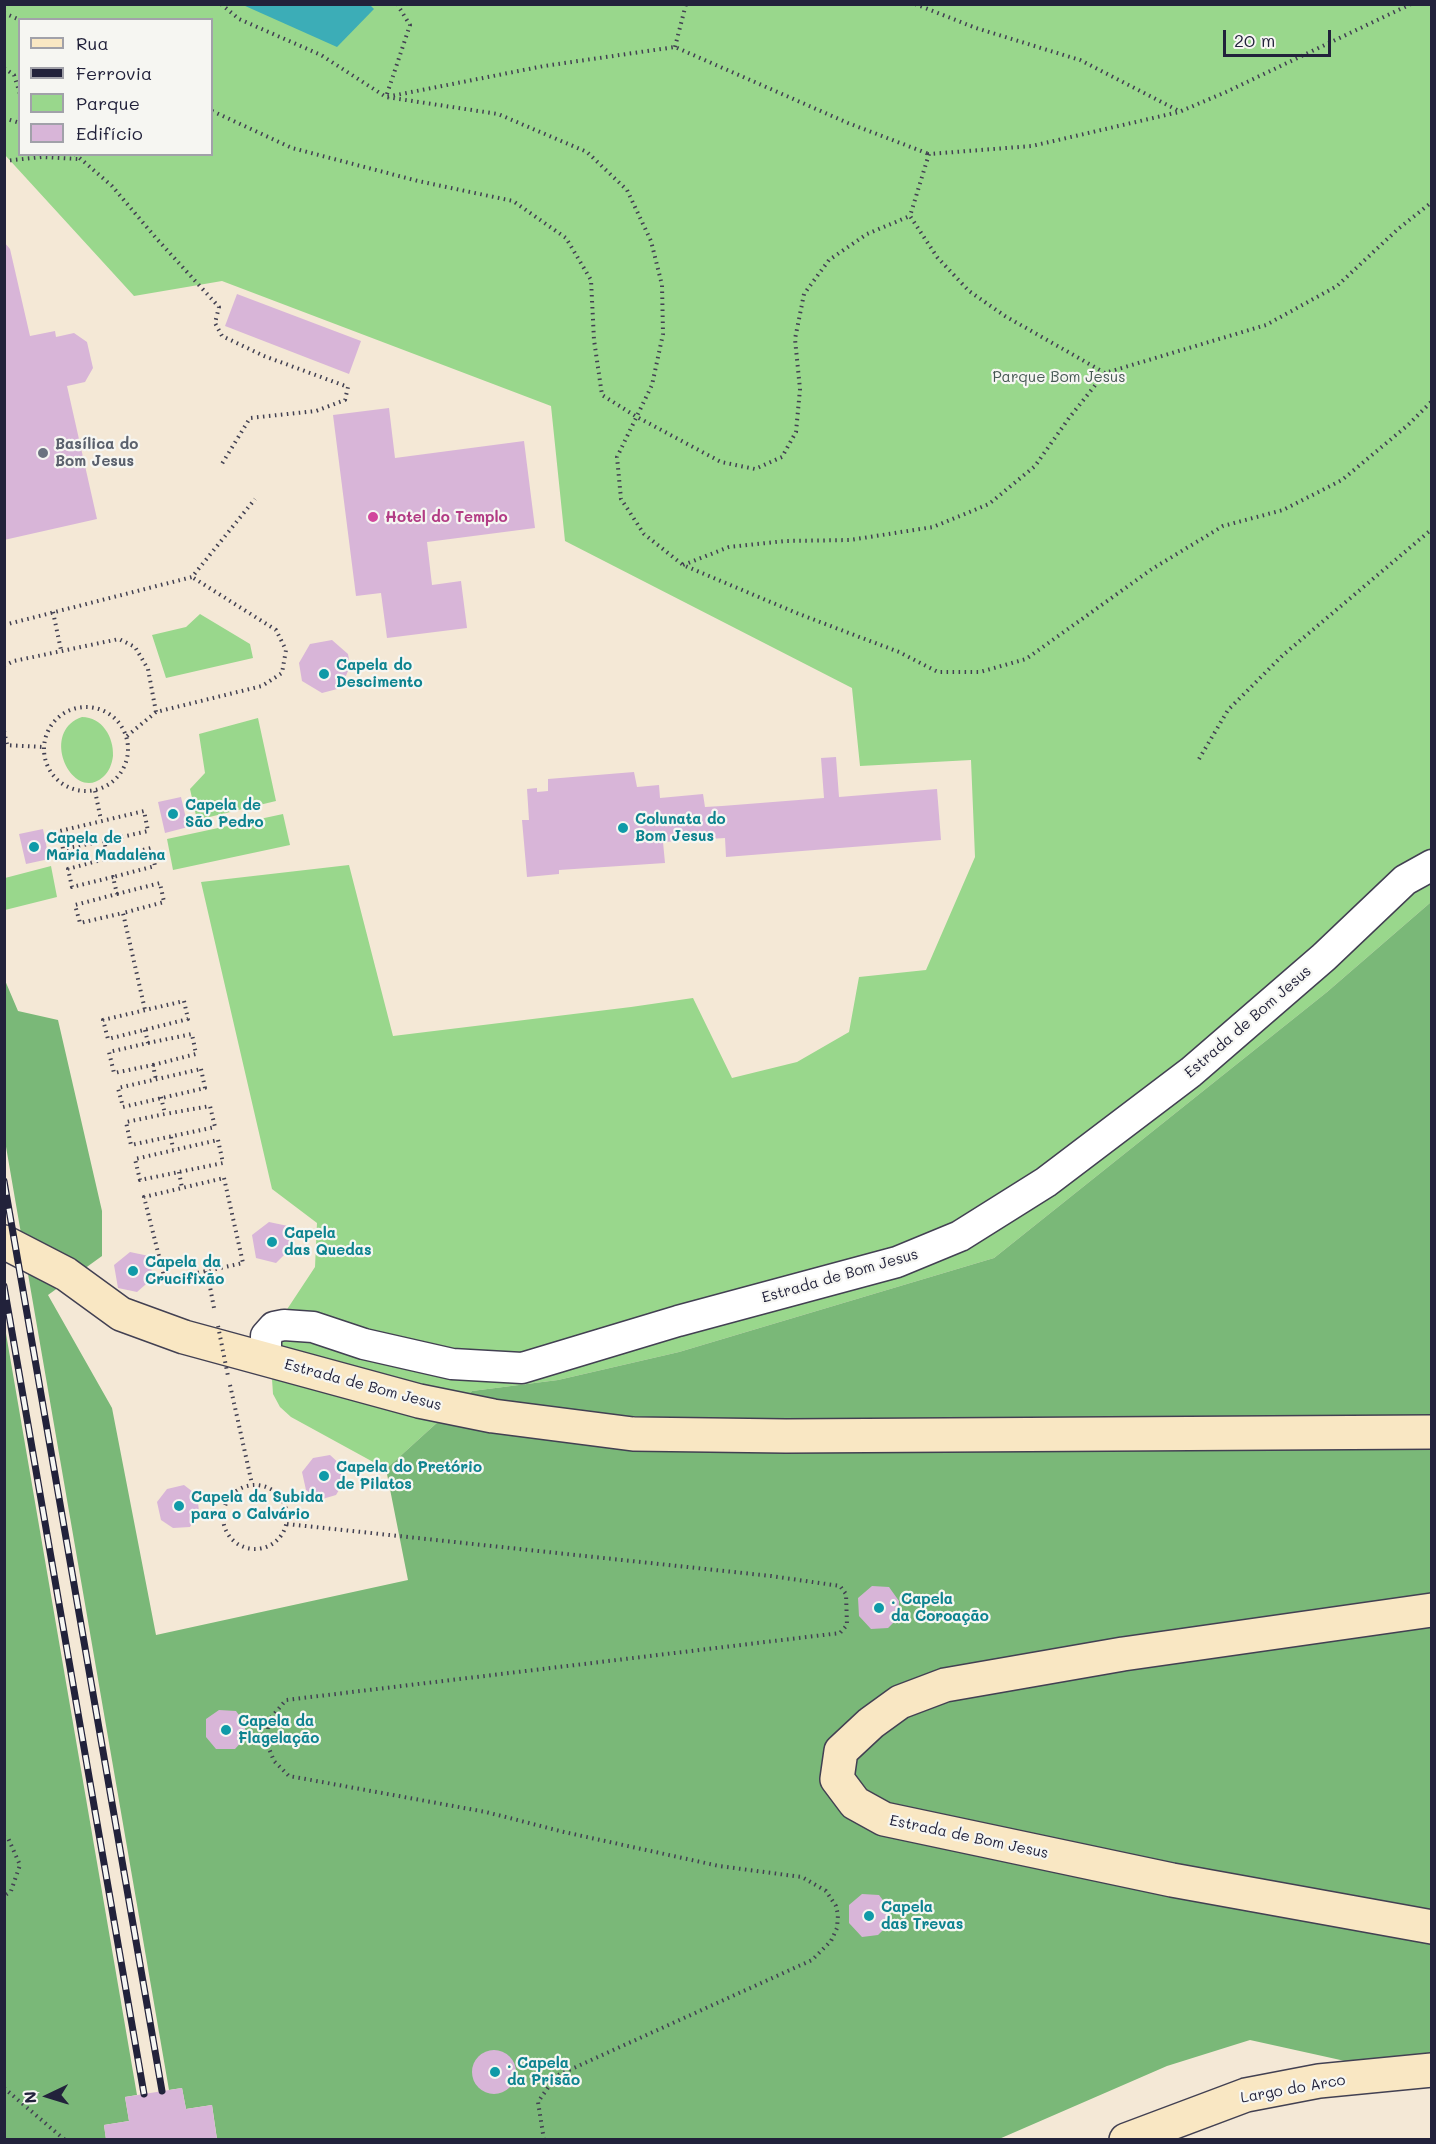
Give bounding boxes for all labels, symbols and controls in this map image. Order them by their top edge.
legend [18,18,213,156]
scale bar [1226,18,1334,56]
text: 20 m [1234,28,1275,52]
text: Rua [76,31,109,55]
text: Ferrovia [76,61,152,85]
text: Parque [76,91,140,115]
text: Edifício [76,121,143,145]
park label: Parque Bom Jesus [992,368,1126,386]
place label: Basílica do Bom Jesus [55,435,138,470]
marker: Basílica do Bom Jesus [36,446,50,460]
place label: Hotel do Templo [385,508,508,526]
marker: Hotel do Templo [366,510,380,524]
place label: Capela do Descimento [336,656,423,691]
marker: Capela do Descimento [317,667,331,681]
place label: Capela de São Pedro [185,796,264,831]
marker: Capela de São Pedro [166,807,180,821]
place label: Colunata do Bom Jesus [635,810,726,845]
marker: Colunata do Bom Jesus [616,821,630,835]
place label: Capela de Maria Madalena [46,829,166,864]
marker: Capela de Maria Madalena [27,840,41,854]
street label: Estrada de Bom Jesus [1181,962,1315,1082]
place label: Capela das Quedas [284,1224,372,1259]
marker: Capela das Quedas [265,1235,279,1249]
street label: Estrada de Bom Jesus [760,1245,920,1307]
place label: Capela da Crucifixão [145,1253,224,1288]
marker: Capela da Crucifixão [126,1264,140,1278]
street label: Estrada de Bom Jesus [282,1355,444,1415]
place label: Capela do Pretório de Pilatos [336,1458,482,1493]
marker: Capela do Pretório de Pilatos [317,1469,331,1483]
place label: Capela da Subida para o Calvário [191,1488,324,1523]
marker: Capela da Subida para o Calvário [172,1499,186,1513]
place label: . Capela da Coroação [891,1590,989,1625]
marker: . Capela da Coroação [872,1601,886,1615]
place label: Capela da Flagelação [238,1712,319,1747]
marker: Capela da Flagelação [219,1723,233,1737]
street label: Estrada de Bom Jesus [888,1811,1050,1863]
place label: Capela das Trevas [881,1898,963,1933]
marker: Capela das Trevas [862,1909,876,1923]
place label: . Capela da Prisão [507,2054,580,2089]
marker: . Capela da Prisão [488,2065,502,2079]
north arrow [18,2066,78,2126]
street label: Largo do Arco [1239,2071,1347,2107]
text: N [19,2090,40,2104]

